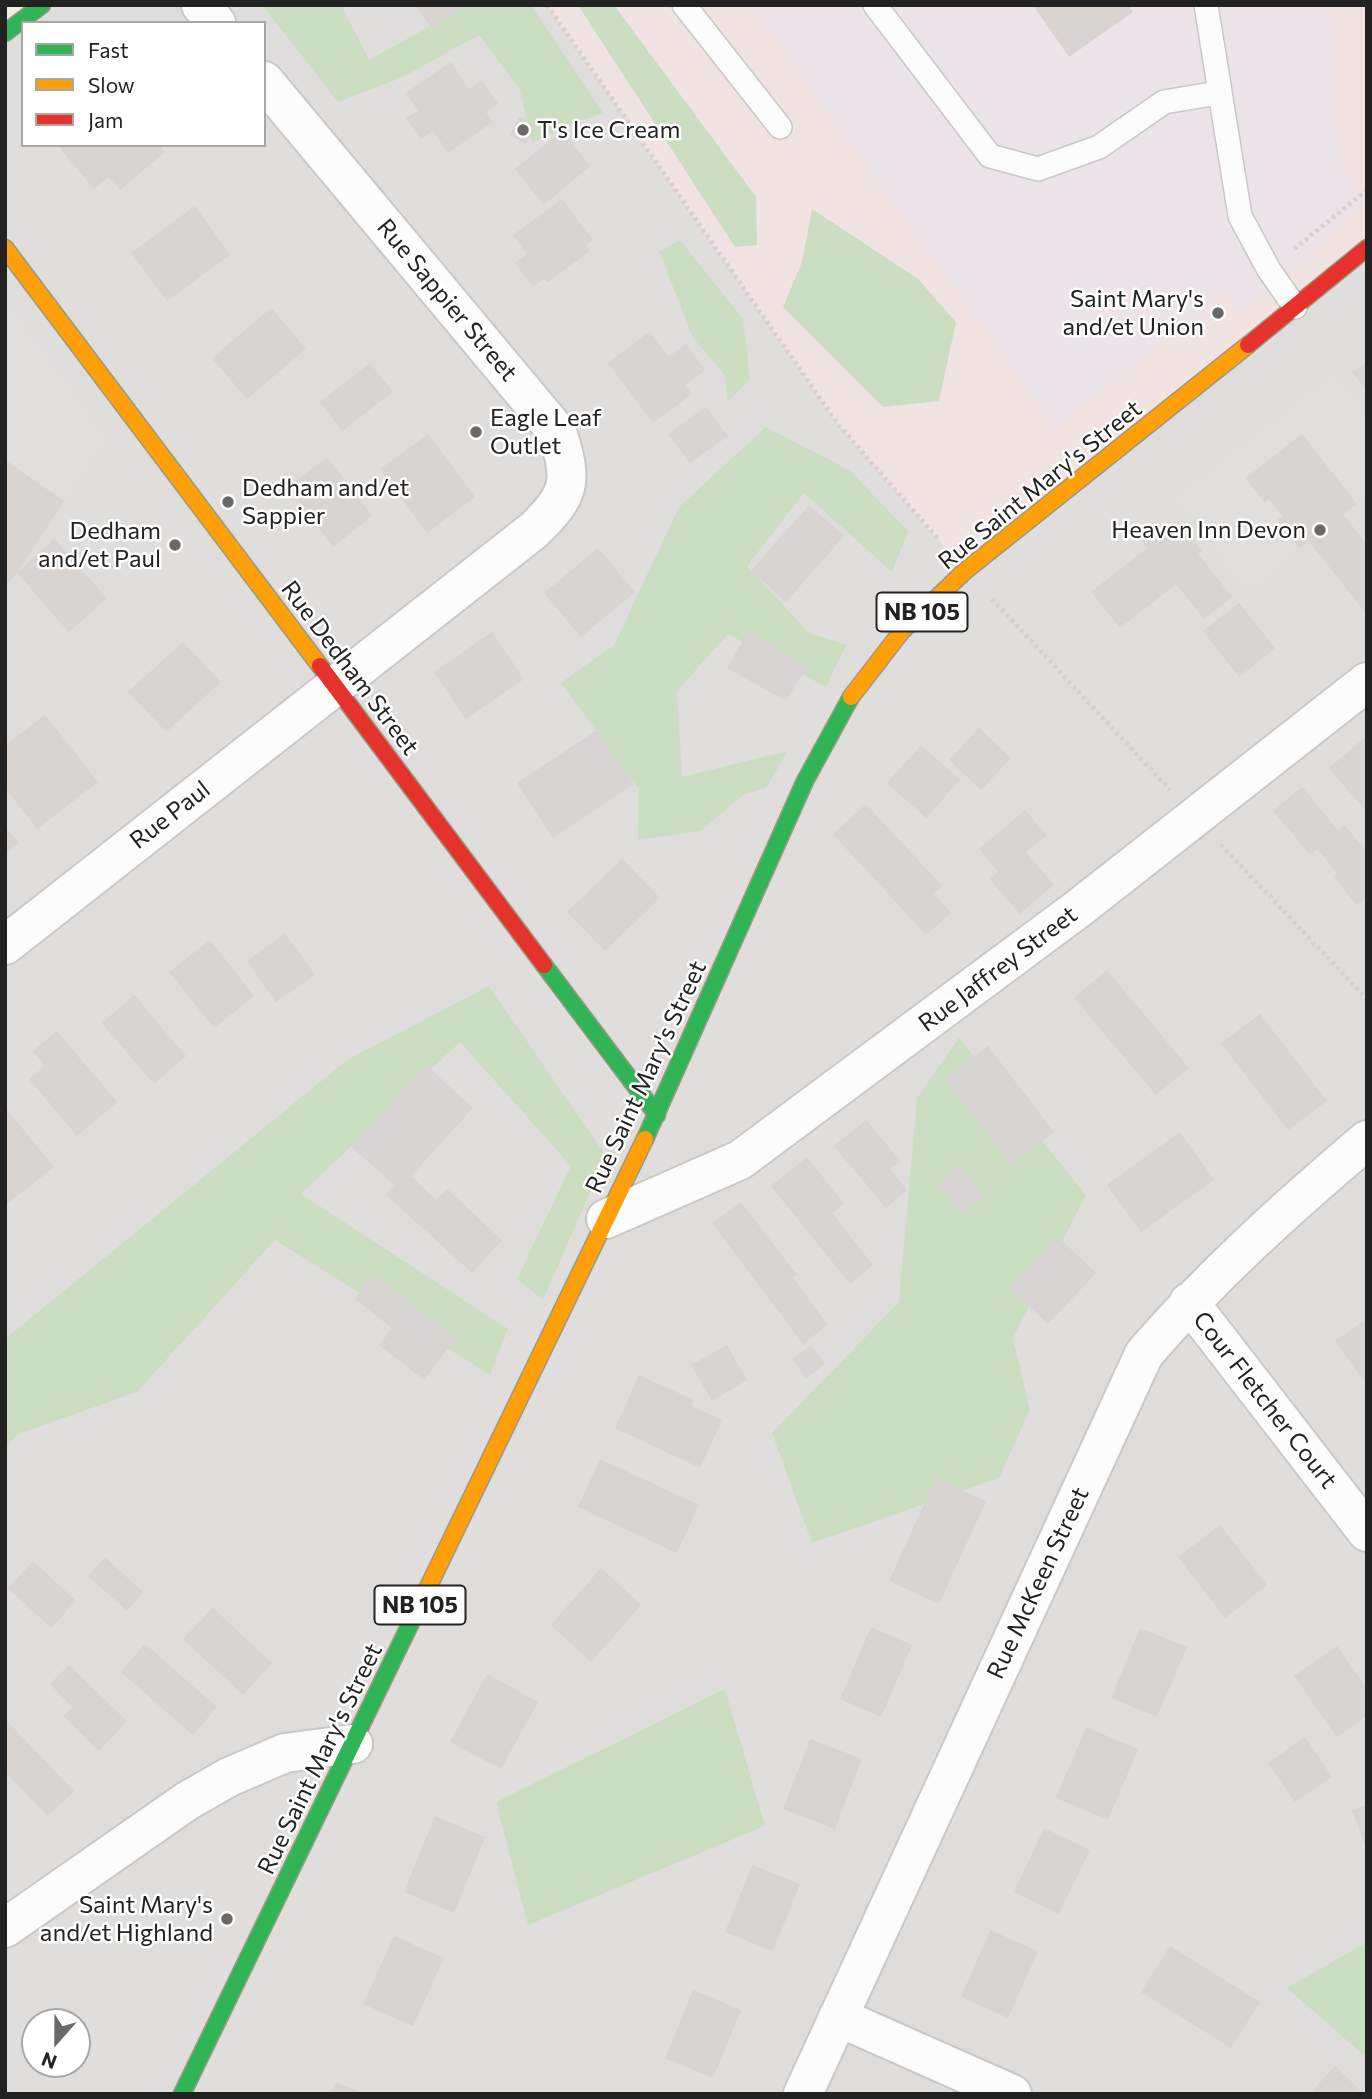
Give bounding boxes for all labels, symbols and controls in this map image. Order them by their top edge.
legend [21,21,266,147]
text: Fast [88,37,129,62]
text: Slow [88,72,135,97]
text: Jam [88,107,123,132]
place label: T's Ice Cream [537,116,680,144]
marker: T's Ice Cream [515,122,531,138]
street label: Rue Sappier Street [371,213,523,387]
place label: Saint Mary's and/et Union [1062,285,1204,341]
marker: Saint Mary's and/et Union [1210,305,1226,321]
street label: Rue Saint Mary's Street [933,394,1147,576]
place label: Eagle Leaf Outlet [490,404,602,460]
marker: Eagle Leaf Outlet [468,424,484,440]
place label: Dedham and/et Sappier [242,474,409,530]
marker: Dedham and/et Sappier [220,494,236,510]
place label: Heaven Inn Devon [1111,516,1306,544]
place label: Dedham and/et Paul [38,517,161,573]
marker: Heaven Inn Devon [1312,522,1328,538]
marker: Dedham and/et Paul [167,537,183,553]
street label: Rue Dedham Street [275,575,425,761]
road number: NB 105 [876,592,968,632]
street label: Rue Paul [124,775,216,855]
street label: Rue Jaffrey Street [913,900,1083,1038]
street label: Rue Saint Mary's Street [579,956,713,1198]
street label: Cour Fletcher Court [1187,1306,1343,1494]
street label: Rue McKeen Street [981,1483,1095,1683]
road number: NB 105 [374,1586,466,1624]
street label: Rue Saint Mary's Street [252,1639,388,1879]
place label: Saint Mary's and/et Highland [40,1891,213,1947]
marker: Saint Mary's and/et Highland [219,1911,235,1927]
north arrow [21,2008,91,2078]
text: N [38,2048,60,2075]

